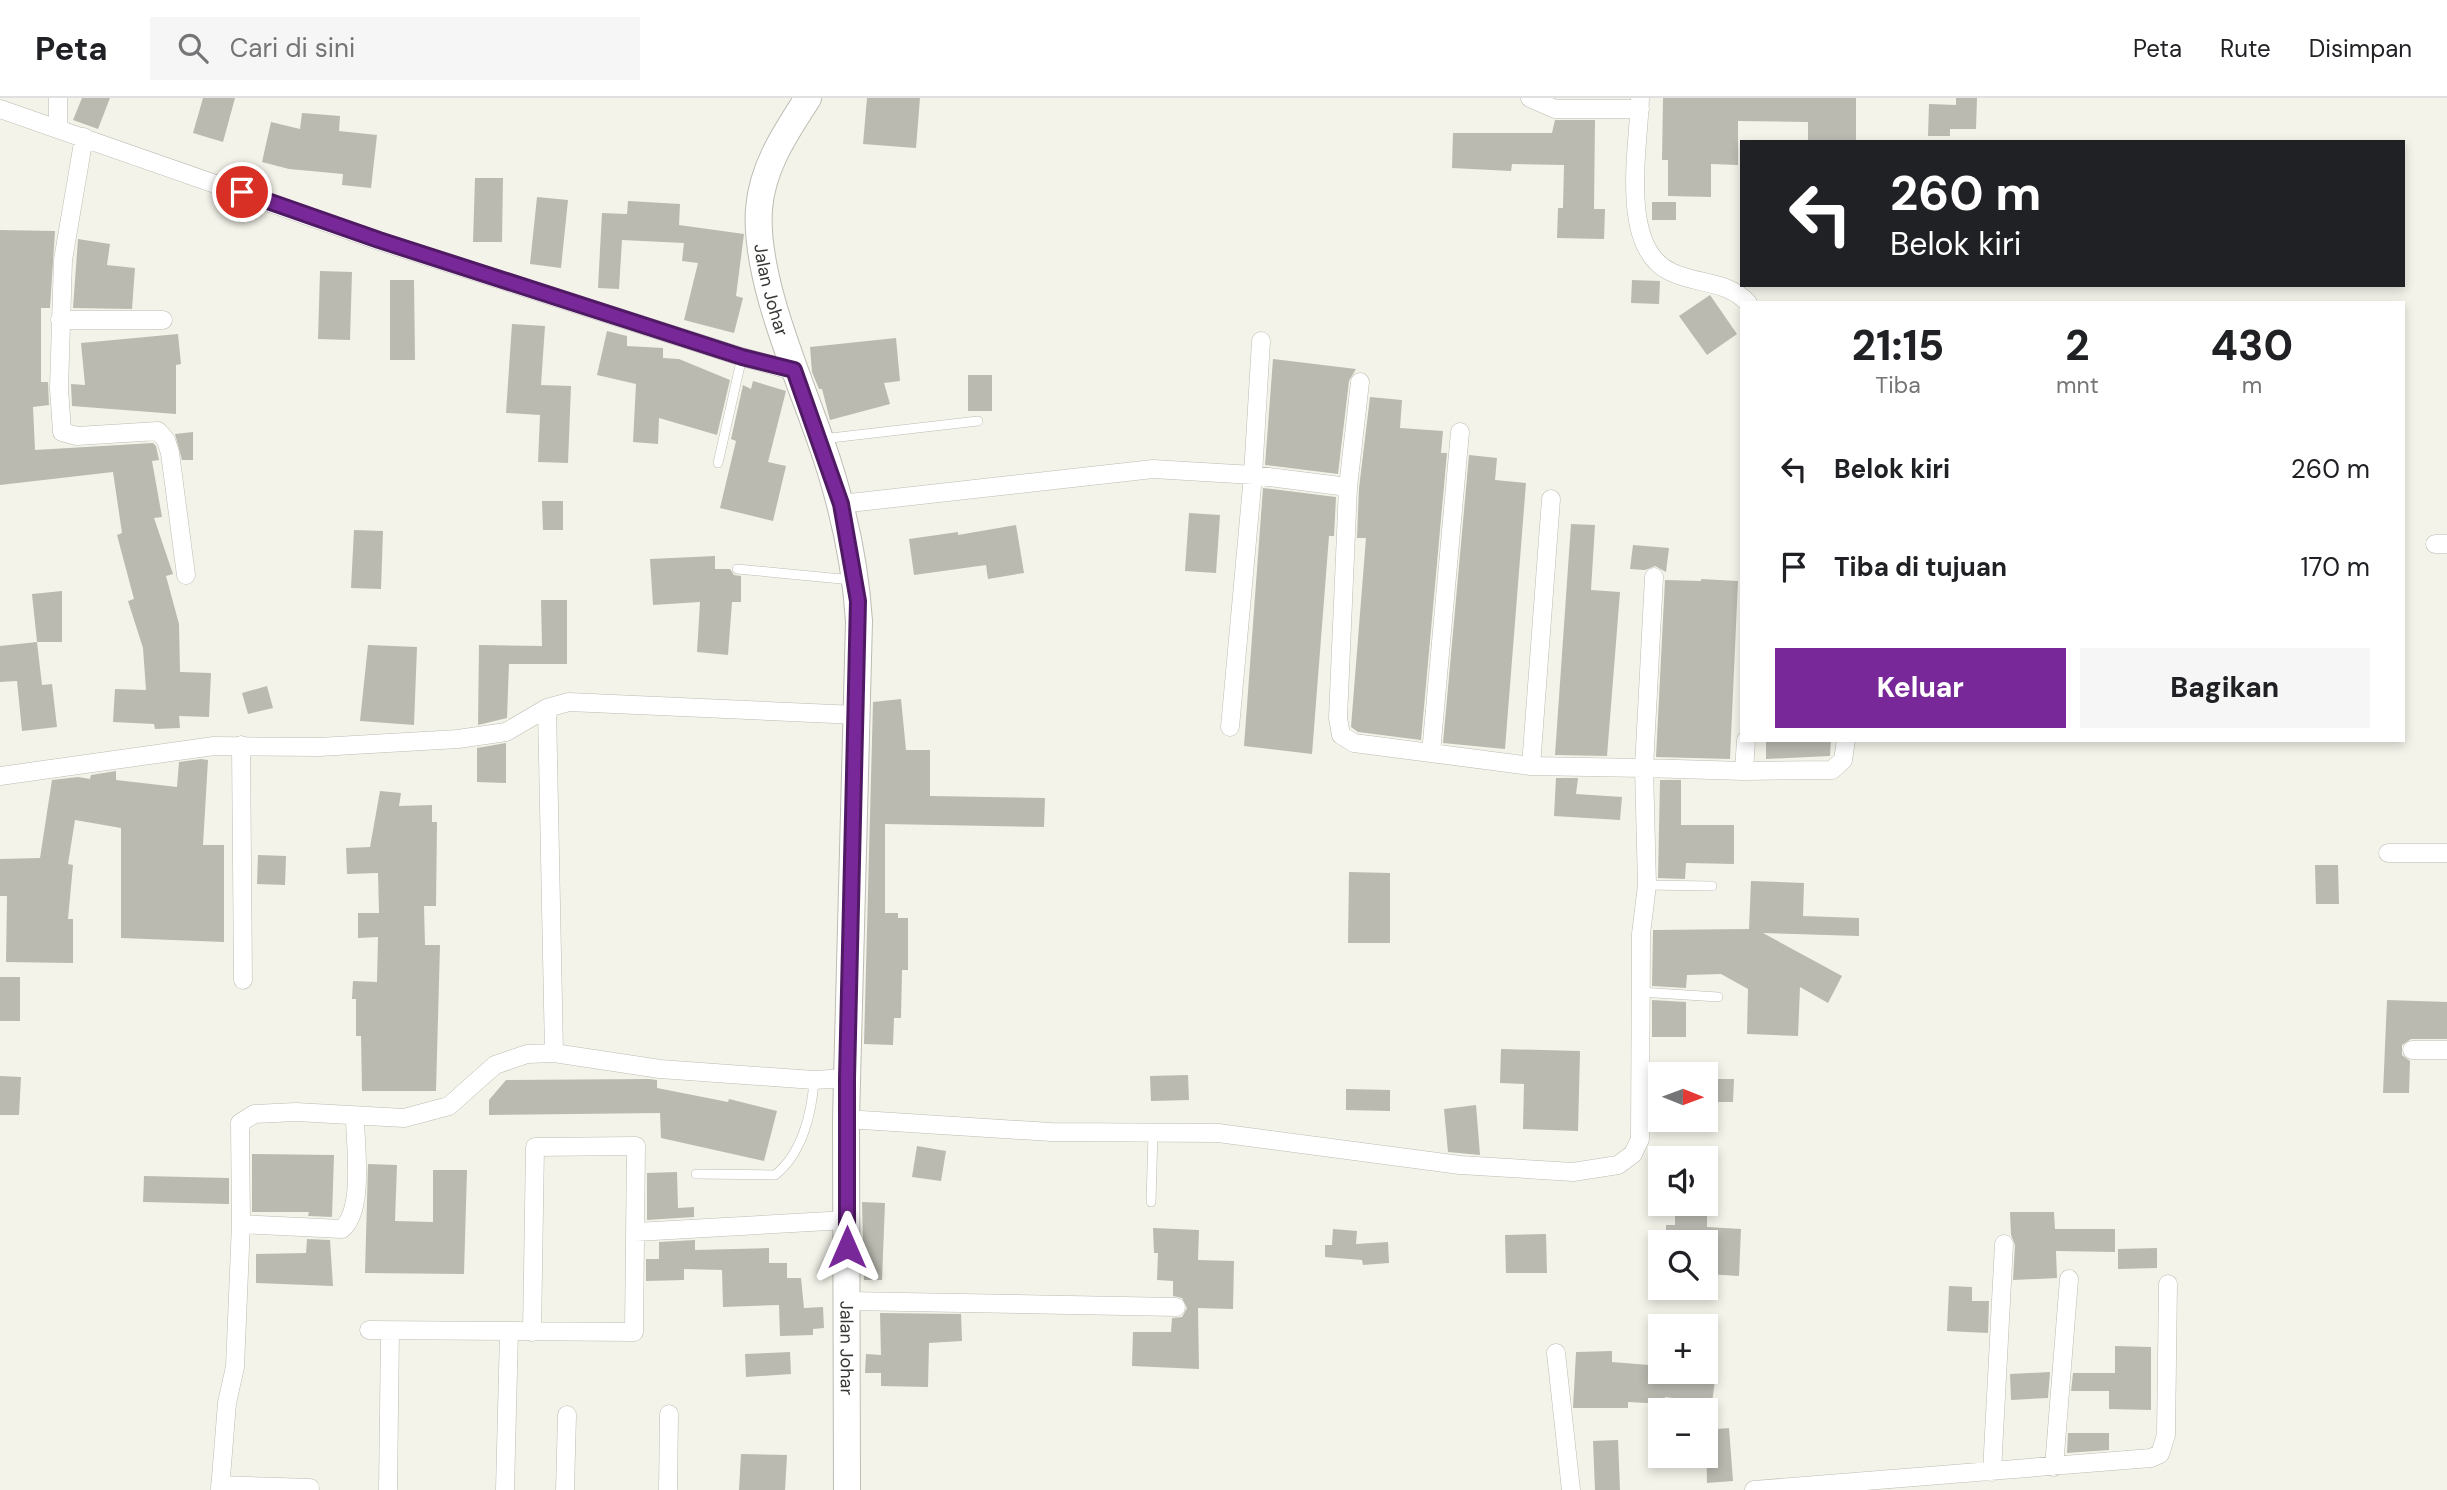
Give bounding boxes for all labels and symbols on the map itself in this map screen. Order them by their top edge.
pin [212,162,272,222]
street label: Jalan Johar [748,242,794,340]
north arrow [1648,1062,1718,1132]
position arrow [810,1210,884,1284]
street label: Jalan Johar [834,1301,859,1395]

